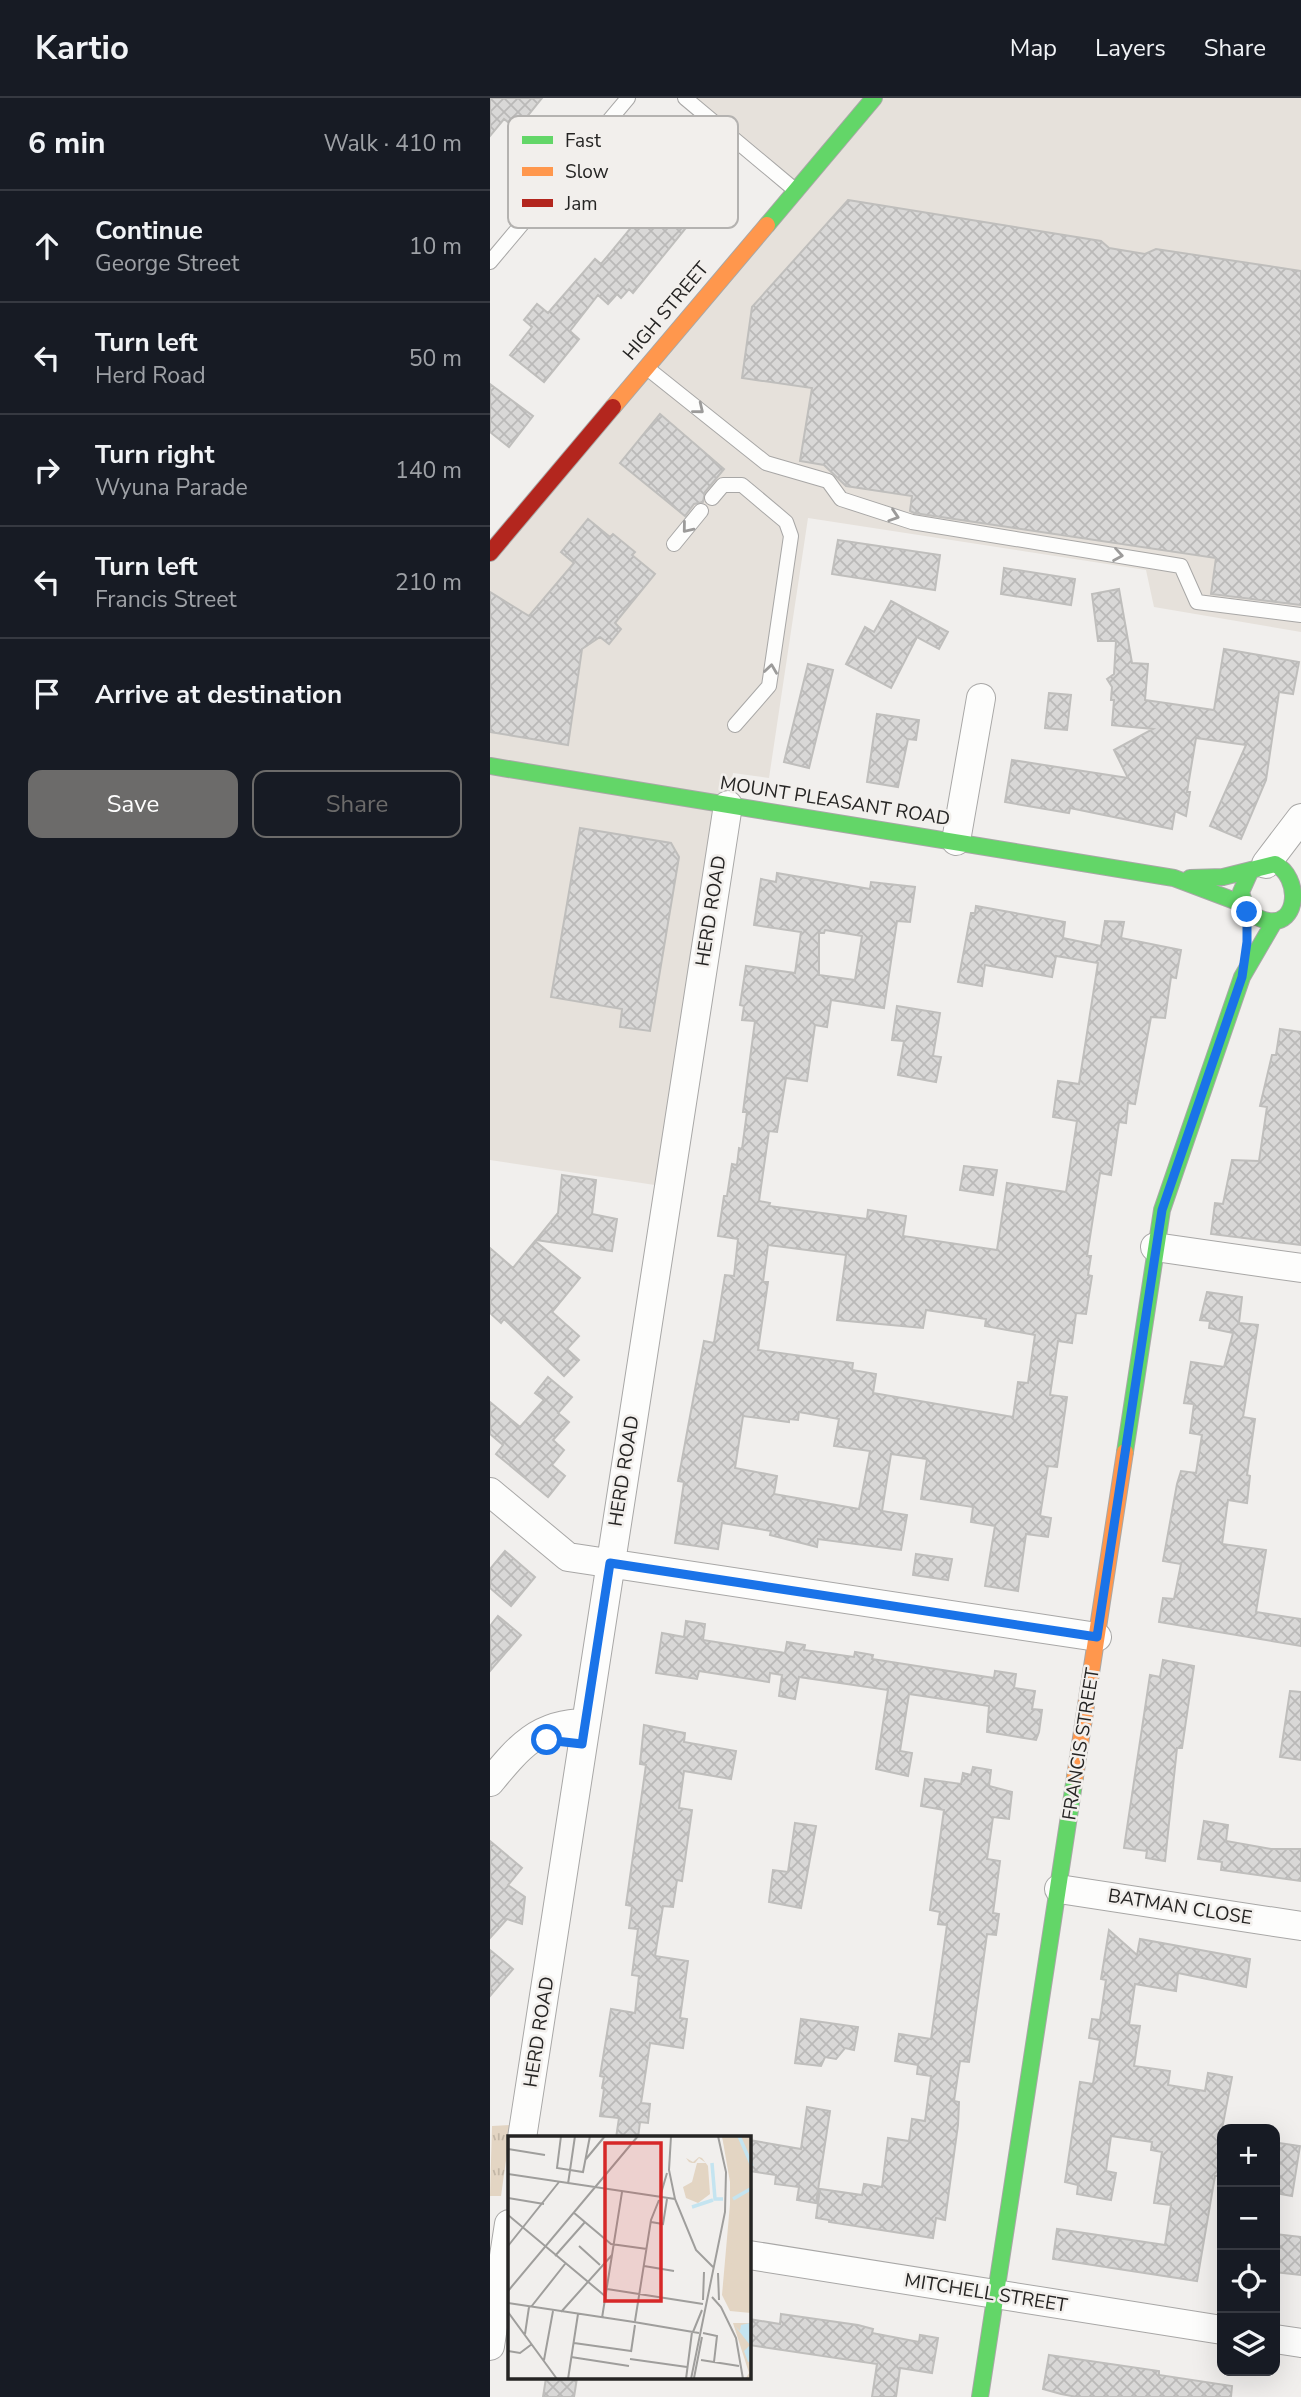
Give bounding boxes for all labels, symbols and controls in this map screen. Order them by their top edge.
text: Kartio [35,26,129,71]
text: Map [1010,32,1057,64]
text: Layers [1095,32,1166,64]
text: Share [1204,32,1266,64]
legend [508,116,738,228]
text: 6 min [28,123,106,164]
text: Walk · 410 m [323,128,462,159]
text: Fast [565,128,601,154]
text: Slow [565,159,609,185]
text: Jam [564,191,598,217]
text: Continue [95,213,203,248]
icon: ahead [28,227,66,265]
text: 10 m [409,231,462,262]
text: George Street [95,248,239,279]
street label: HIGH STREET [617,256,715,366]
text: Turn left [95,325,198,360]
icon: left [28,339,66,377]
text: 50 m [409,343,462,374]
text: Herd Road [95,360,206,391]
one-way arrow [692,401,704,414]
text: Turn right [95,437,214,472]
icon: right [28,451,66,489]
text: 140 m [395,455,462,486]
text: Wyuna Parade [95,472,248,503]
one-way arrow [887,508,899,522]
one-way arrow [683,519,695,532]
one-way arrow [1112,547,1124,562]
text: Turn left [95,549,198,584]
icon: left [28,563,66,601]
text: 210 m [395,567,462,598]
text: Francis Street [95,584,236,615]
one-way arrow [764,664,779,675]
icon: arrive [28,675,66,713]
text: Arrive at destination [95,677,342,712]
button: Save [28,770,238,838]
button: Share [252,770,462,838]
street label: MOUNT PLEASANT ROAD [718,770,952,832]
street label: HERD ROAD [689,854,733,968]
route end [1231,896,1262,927]
street label: HERD ROAD [602,1414,646,1528]
street label: FRANCIS STREET [1056,1665,1106,1822]
route start [531,1724,562,1755]
street label: BATMAN CLOSE [1106,1883,1254,1931]
street label: HERD ROAD [517,1975,561,2089]
map controls [1217,2124,1280,2376]
button: + [1217,2124,1280,2187]
inset map [508,2136,751,2380]
button: − [1217,2187,1280,2250]
button: locate [1217,2250,1280,2313]
street label: MITCHELL STREET [903,2267,1070,2319]
button: layers [1217,2313,1280,2376]

